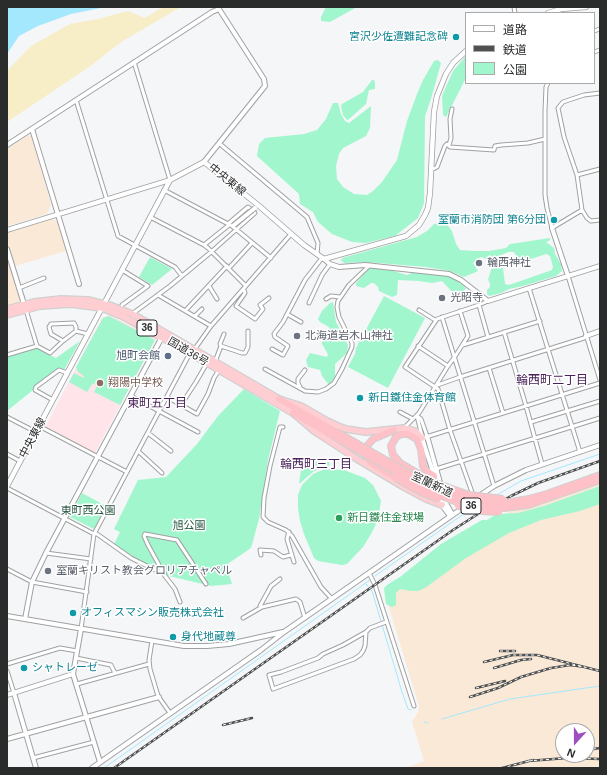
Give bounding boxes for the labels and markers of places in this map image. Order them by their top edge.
place label: 宮沢少佐遭難記念碑 [349,30,448,44]
marker: 宮沢少佐遭難記念碑 [451,32,461,42]
place label: 室蘭市消防団 第6分団 [438,213,546,227]
marker: 室蘭市消防団 第6分団 [549,215,559,225]
place label: 輪西神社 [487,256,531,270]
marker: 輪西神社 [474,258,484,268]
place label: 光昭寺 [450,291,483,305]
marker: 光昭寺 [437,293,447,303]
place label: 北海道岩木山神社 [305,329,393,343]
marker: 北海道岩木山神社 [292,331,302,341]
place label: 旭町会館 [116,349,160,363]
marker: 旭町会館 [163,351,173,361]
place label: 翔陽中学校 [108,376,163,390]
marker: 翔陽中学校 [95,378,105,388]
place label: 新日鐵住金体育館 [368,391,456,405]
marker: 新日鐵住金体育館 [355,393,365,403]
place label: 新日鐵住金球場 [347,511,424,525]
marker: 新日鐵住金球場 [334,513,344,523]
place label: 室蘭キリスト教会グロリアチャペル [56,564,232,578]
marker: 室蘭キリスト教会グロリアチャペル [43,566,53,576]
place label: オフィスマシン販売株式会社 [81,606,224,620]
marker: オフィスマシン販売株式会社 [68,608,78,618]
place label: 身代地蔵尊 [181,630,236,644]
marker: 身代地蔵尊 [168,632,178,642]
place label: シャトレーゼ [32,661,98,675]
marker: シャトレーゼ [19,663,29,673]

